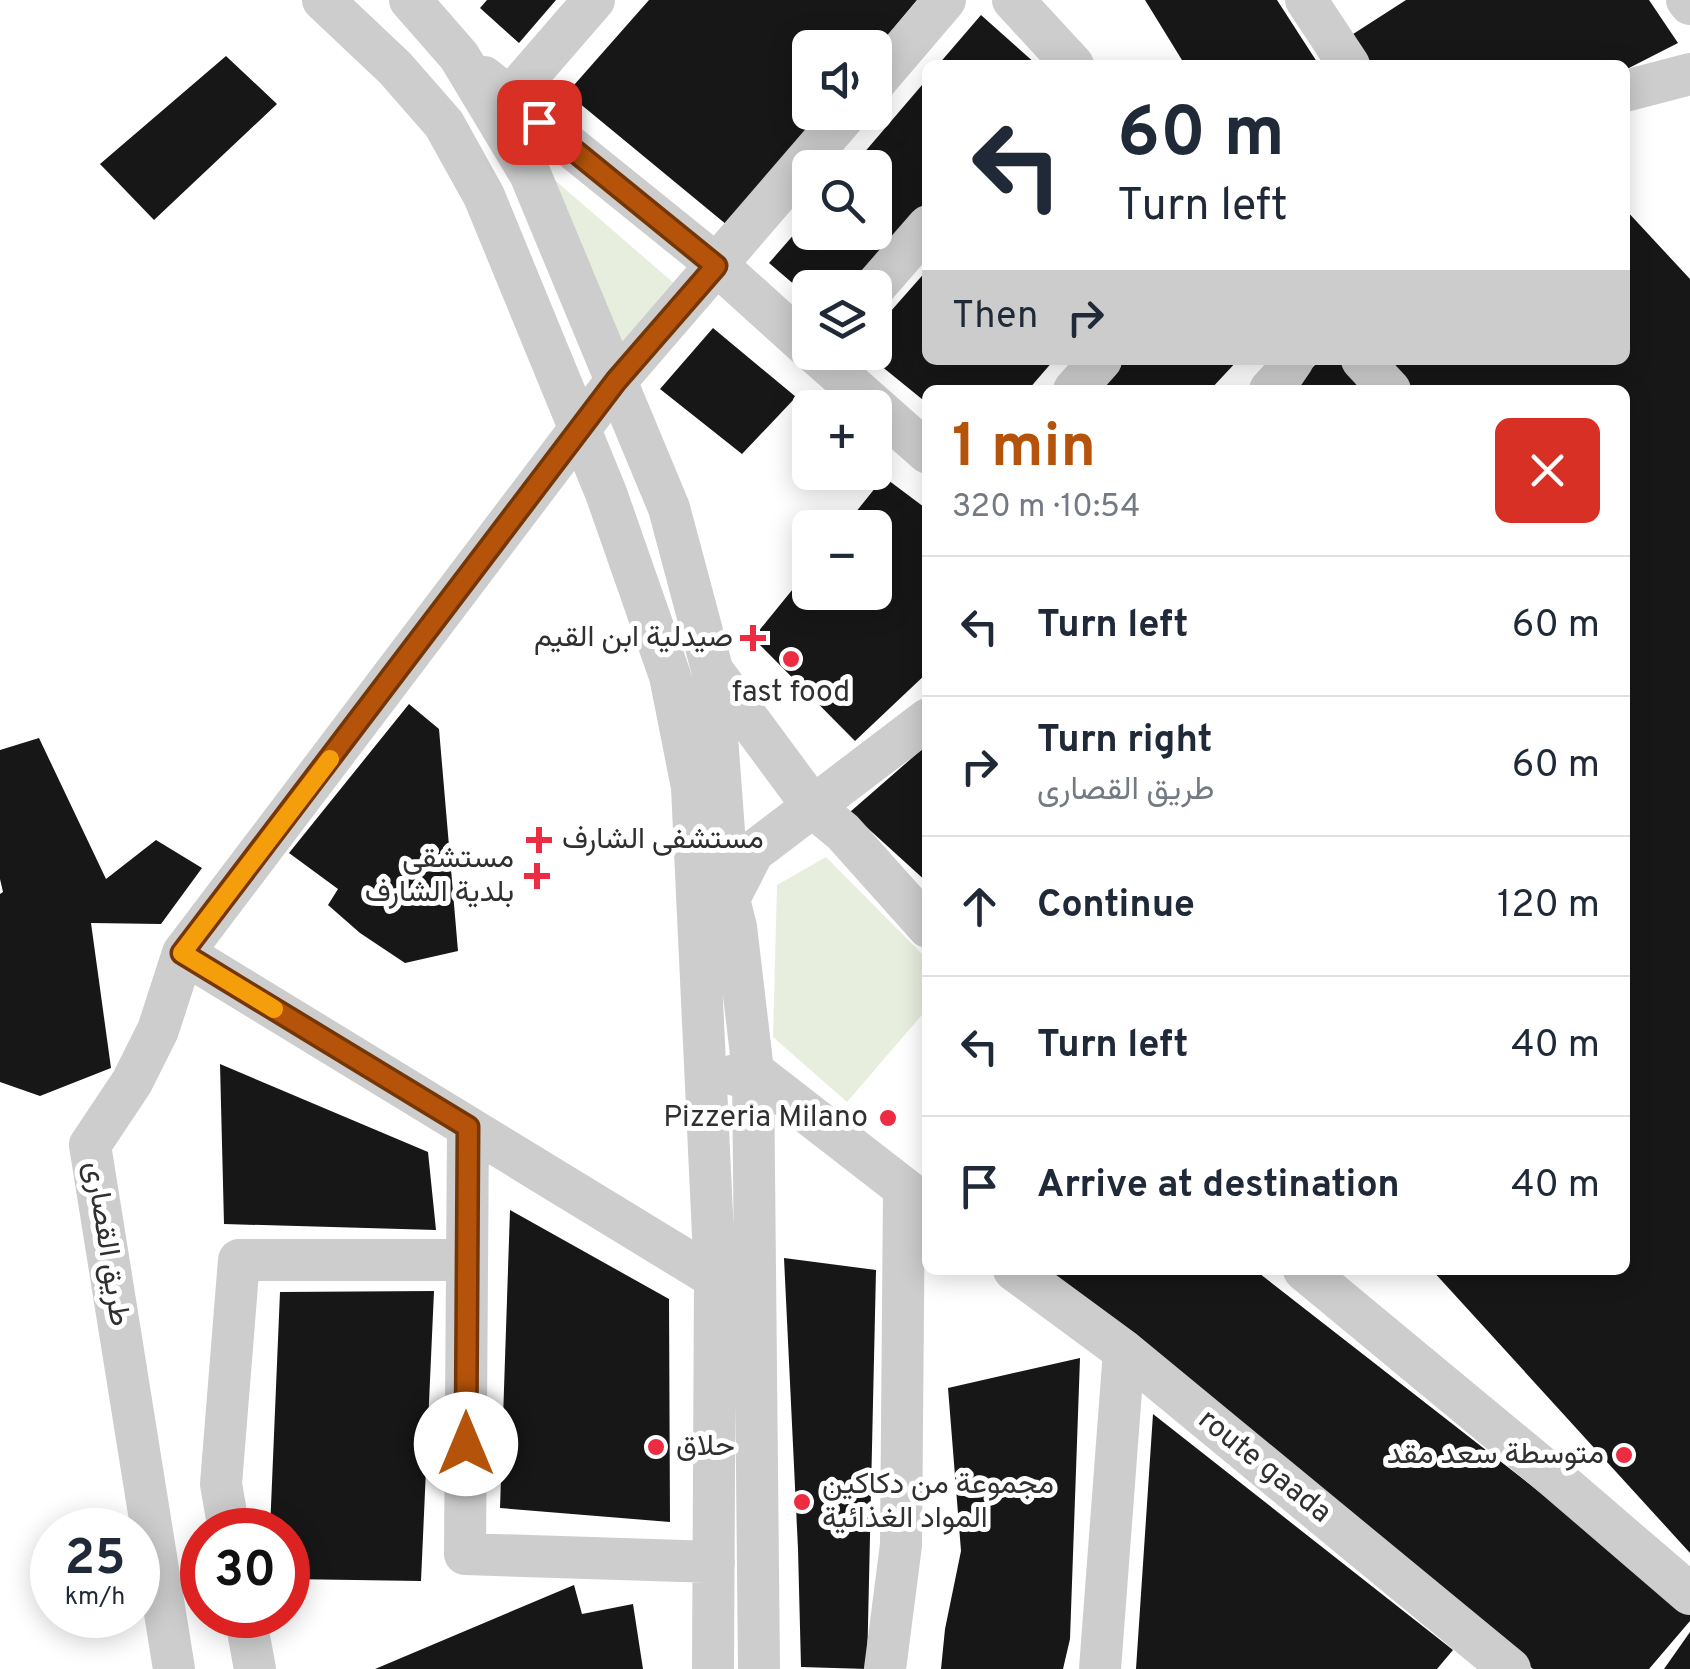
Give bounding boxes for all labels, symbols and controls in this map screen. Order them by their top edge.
map controls [792,30,892,610]
button: sound [792,30,892,130]
pin [497,80,582,165]
text: 60 m [1117,92,1285,181]
icon: arrive [512,95,567,150]
icon: left [952,100,1082,230]
button: search [792,150,892,250]
text: Turn left [1117,179,1288,236]
button: layers [792,270,892,370]
icon: right [1058,290,1113,345]
text: Then [952,293,1038,342]
button: + [792,390,892,490]
text: 1 min [952,412,1096,488]
button: close [1495,418,1600,523]
text: 320 m · 10:54 [952,488,1140,528]
button: − [792,510,892,610]
icon: left [952,599,1007,654]
text: Turn left [1037,602,1189,651]
text: 60 m [1512,602,1600,651]
place label: صيدلية ابن القيم [534,620,733,657]
marker: صيدلية ابن القيم [742,627,764,649]
marker: fast food [780,648,802,670]
place label: fast food [732,675,850,712]
text: Turn right [1037,717,1212,766]
icon: right [952,739,1007,794]
text: 60 m [1512,742,1600,791]
text: طريق القصارى [1037,771,1214,811]
place label: مستشفى الشارف [562,822,764,859]
marker: مستشفى الشارف [526,827,552,853]
place label: مستشقى بلدية الشارف [365,841,514,912]
marker: مستشقى بلدية الشارف [524,863,550,889]
icon: ahead [952,879,1007,934]
text: Continue [1037,882,1195,931]
text: 120 m [1497,882,1600,931]
icon: left [952,1019,1007,1074]
text: Turn left [1037,1022,1189,1071]
text: 40 m [1511,1022,1600,1071]
place label: Pizzeria Milano [663,1100,868,1137]
marker: Pizzeria Milano [877,1107,899,1129]
street label: طريق القصارى [75,1159,137,1329]
icon: arrive [952,1159,1007,1214]
text: Arrive at destination [1037,1162,1400,1211]
text: 40 m [1511,1162,1600,1211]
position arrow [414,1392,518,1496]
street label: route gaada [1190,1402,1338,1532]
place label: حلاق [676,1429,735,1466]
marker: حلاق [645,1436,667,1458]
place label: متوسطة سعد مقد [1387,1437,1604,1474]
marker: متوسطة سعد مقد [1613,1444,1635,1466]
place label: مجموعة من دكاكين المواد الغذائية [822,1467,1054,1538]
marker: مجموعة من دكاكين المواد الغذائية [791,1491,813,1513]
speed limit sign: 30 [180,1508,310,1638]
text: 25 [64,1529,126,1592]
text: km/h [65,1582,125,1614]

